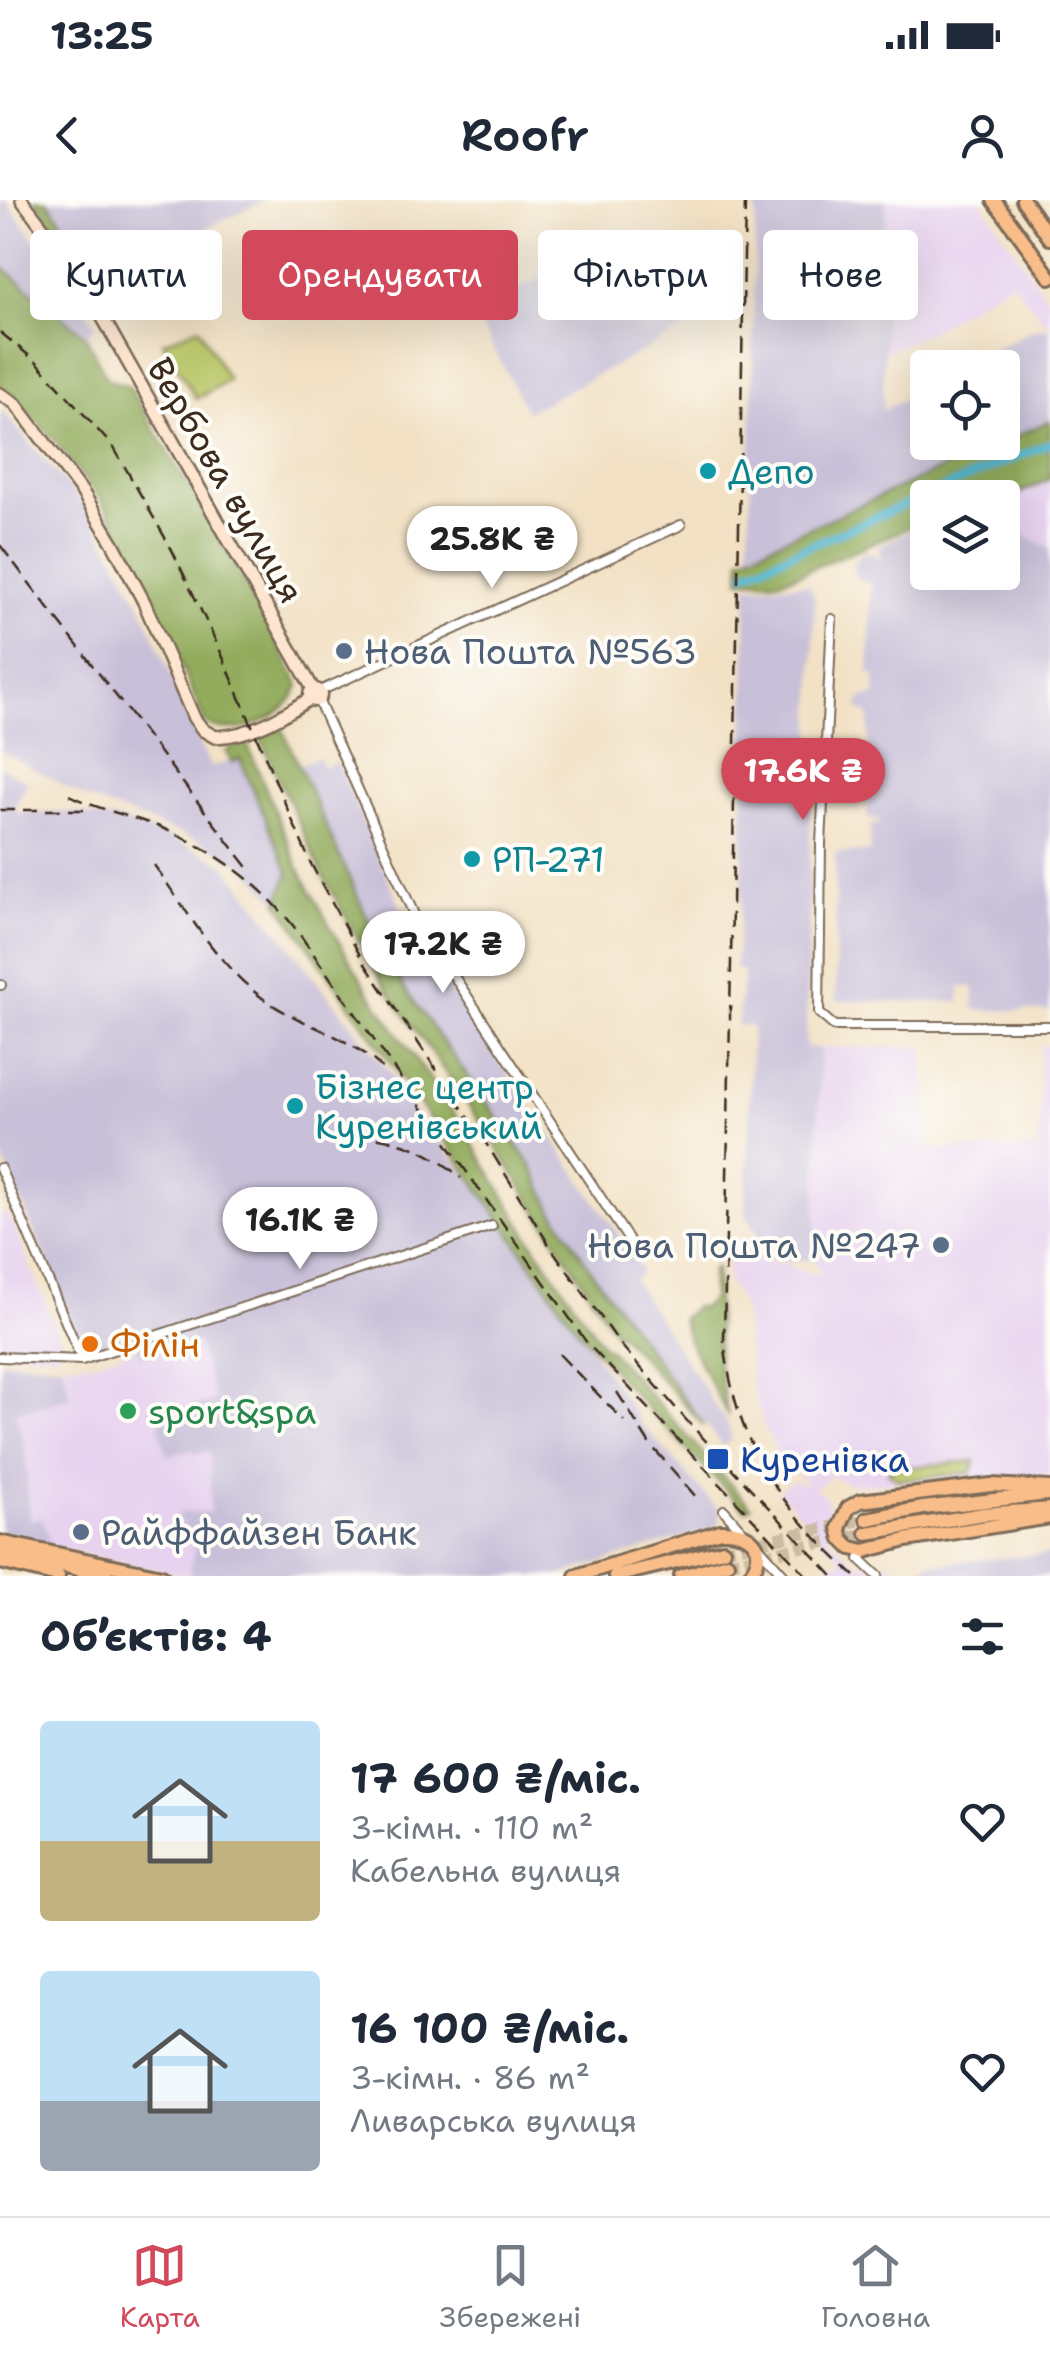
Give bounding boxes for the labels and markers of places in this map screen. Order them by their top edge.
place label: Депо [728,448,815,495]
marker: Депо [697,460,719,482]
pin: 25.8K ₴ [400,506,584,591]
place label: Нова Пошта №563 [364,628,697,675]
marker: Нова Пошта №563 [333,640,355,662]
pin: 17.6K ₴ [711,738,895,823]
place label: РП-271 [492,836,605,883]
marker: РП-271 [461,848,483,870]
pin: 17.2K ₴ [351,911,535,996]
place label: Бізнес центр Куренівський [315,1063,542,1150]
marker: Бізнес центр Куренівський [284,1095,306,1117]
pin: 16.1K ₴ [208,1187,392,1272]
place label: Нова Пошта №247 [587,1222,921,1269]
marker: Нова Пошта №247 [930,1234,952,1256]
place label: Філін [110,1321,200,1368]
marker: Філін [79,1333,101,1355]
place label: sport&spa [148,1388,316,1435]
marker: sport&spa [117,1400,139,1422]
place label: Куренівка [740,1436,910,1483]
marker: Куренівка [705,1446,731,1472]
place label: Райффайзен Банк [101,1509,417,1556]
marker: Райффайзен Банк [70,1521,92,1543]

